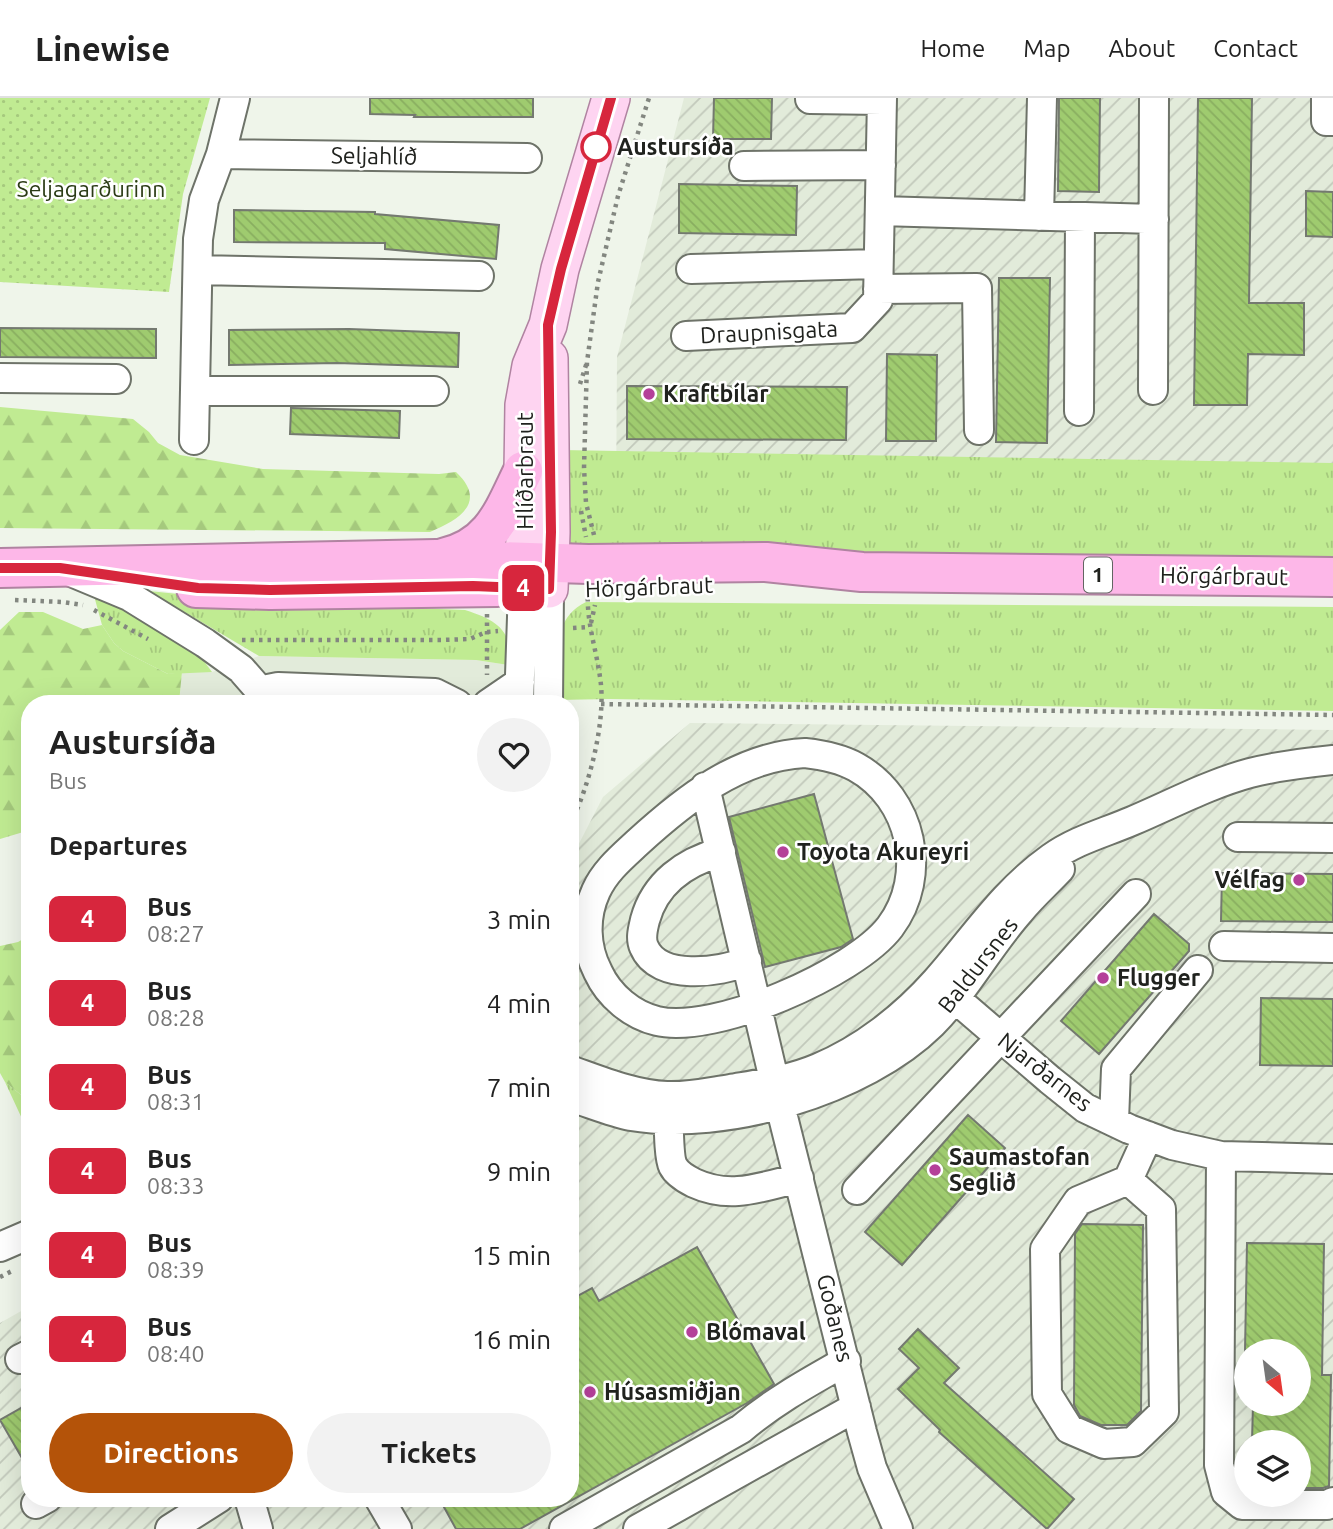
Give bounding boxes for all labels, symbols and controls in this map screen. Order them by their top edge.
text: Linewise [35,30,170,67]
text: Home [920,35,985,62]
text: Map [1023,35,1070,62]
text: About [1108,35,1175,62]
text: Contact [1213,35,1298,62]
marker: Austursíða [581,132,611,162]
place label: Austursíða [617,134,734,159]
street label: Seljahlíð [331,142,417,169]
park label: Seljagarðurinn [17,176,165,201]
street label: Draupnisgata [699,315,838,348]
place label: Kraftbílar [663,381,769,406]
marker: Kraftbílar [641,386,657,402]
street label: Hlíðarbraut [512,412,537,530]
road number: 1 [1084,558,1112,592]
street label: Hörgárbraut [1160,562,1288,589]
line badge: 4 [500,565,546,611]
street label: Hörgárbraut [585,572,713,601]
text: 4 [516,574,530,601]
button: heart [477,718,551,792]
text: Austursíða [49,723,217,760]
text: Bus [49,768,87,793]
text: Departures [49,831,187,860]
place label: Toyota Akureyri [797,839,969,864]
marker: Toyota Akureyri [775,844,791,860]
place label: Vélfag [1214,867,1285,892]
marker: Vélfag [1291,872,1307,888]
text: Bus [147,892,192,921]
text: 4 [81,905,94,932]
text: 3 min [487,905,551,934]
street label: Baldursnes [933,912,1022,1017]
text: 08:27 [147,921,205,946]
place label: Flugger [1117,965,1201,990]
marker: Flugger [1095,970,1111,986]
text: Bus [147,976,192,1005]
text: 4 [81,989,94,1016]
text: 4 min [487,989,551,1018]
text: 08:28 [147,1005,205,1030]
street label: Njarðarnes [993,1027,1097,1116]
text: Bus [147,1060,192,1089]
text: 4 [81,1073,94,1100]
text: 7 min [487,1073,551,1102]
text: 08:31 [147,1089,205,1114]
text: Bus [147,1144,192,1173]
place label: Saumastofan Seglið [949,1144,1090,1195]
text: 4 [81,1157,94,1184]
text: 9 min [487,1157,551,1186]
marker: Saumastofan Seglið [927,1162,943,1178]
text: 08:33 [147,1173,205,1198]
text: Bus [147,1228,192,1257]
text: 4 [81,1241,94,1268]
text: 15 min [472,1241,551,1270]
text: 08:39 [147,1257,205,1282]
street label: Goðanes [813,1271,858,1364]
text: Bus [147,1312,192,1341]
place label: Blómaval [706,1319,806,1344]
marker: Blómaval [684,1324,700,1340]
text: 4 [81,1325,94,1352]
text: 16 min [472,1325,551,1354]
north arrow [1234,1339,1311,1416]
map controls [1234,1339,1311,1507]
text: 08:40 [147,1341,205,1366]
place label: Húsasmiðjan [604,1379,741,1404]
marker: Húsasmiðjan [582,1384,598,1400]
button: Directions [49,1413,293,1493]
button: Tickets [307,1413,551,1493]
button: layers [1234,1430,1311,1507]

